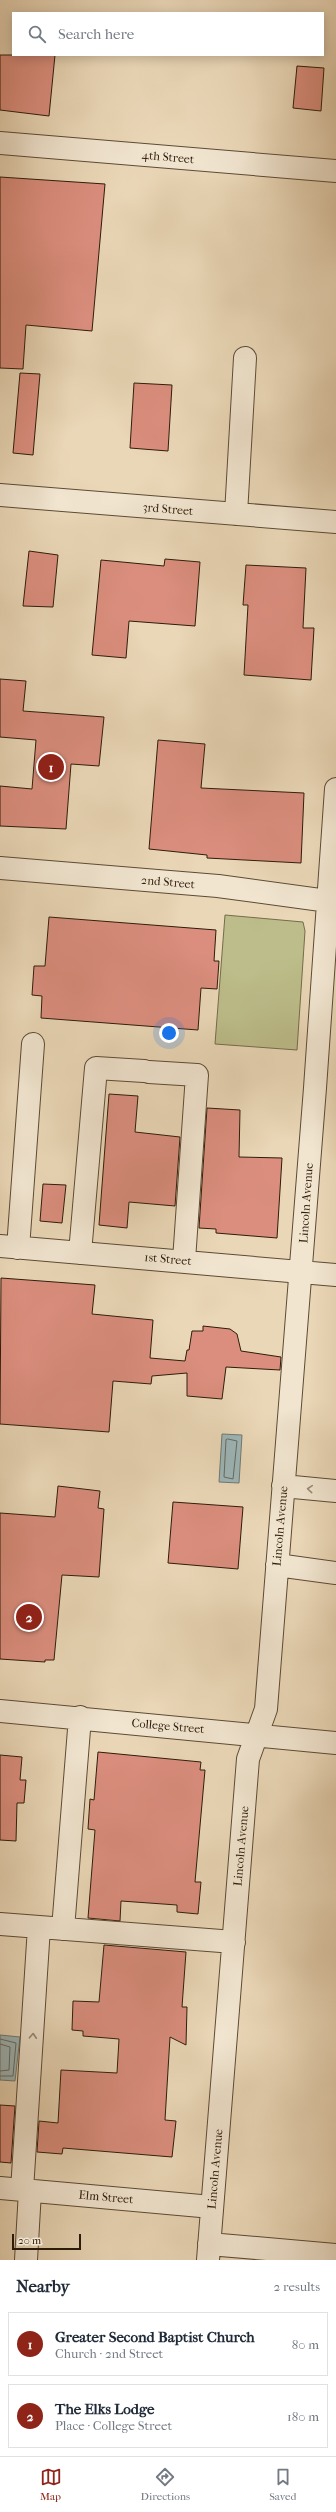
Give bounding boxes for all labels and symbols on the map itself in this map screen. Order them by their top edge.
street label: 4th Street [141,148,195,166]
street label: 3rd Street [142,500,195,518]
pin: 1 [38,752,64,782]
street label: 2nd Street [141,873,196,891]
your location [159,1023,179,1043]
street label: Lincoln Avenue [296,1162,316,1244]
street label: 1st Street [144,1250,193,1268]
one-way arrow [307,1484,313,1493]
street label: Lincoln Avenue [270,1485,290,1567]
pin: 2 [16,1602,42,1632]
street label: College Street [131,1716,206,1736]
street label: Lincoln Avenue [231,1805,251,1887]
one-way arrow [29,2033,37,2039]
street label: Lincoln Avenue [205,2128,225,2210]
street label: Elm Street [78,2188,135,2206]
scale bar [12,2232,81,2251]

